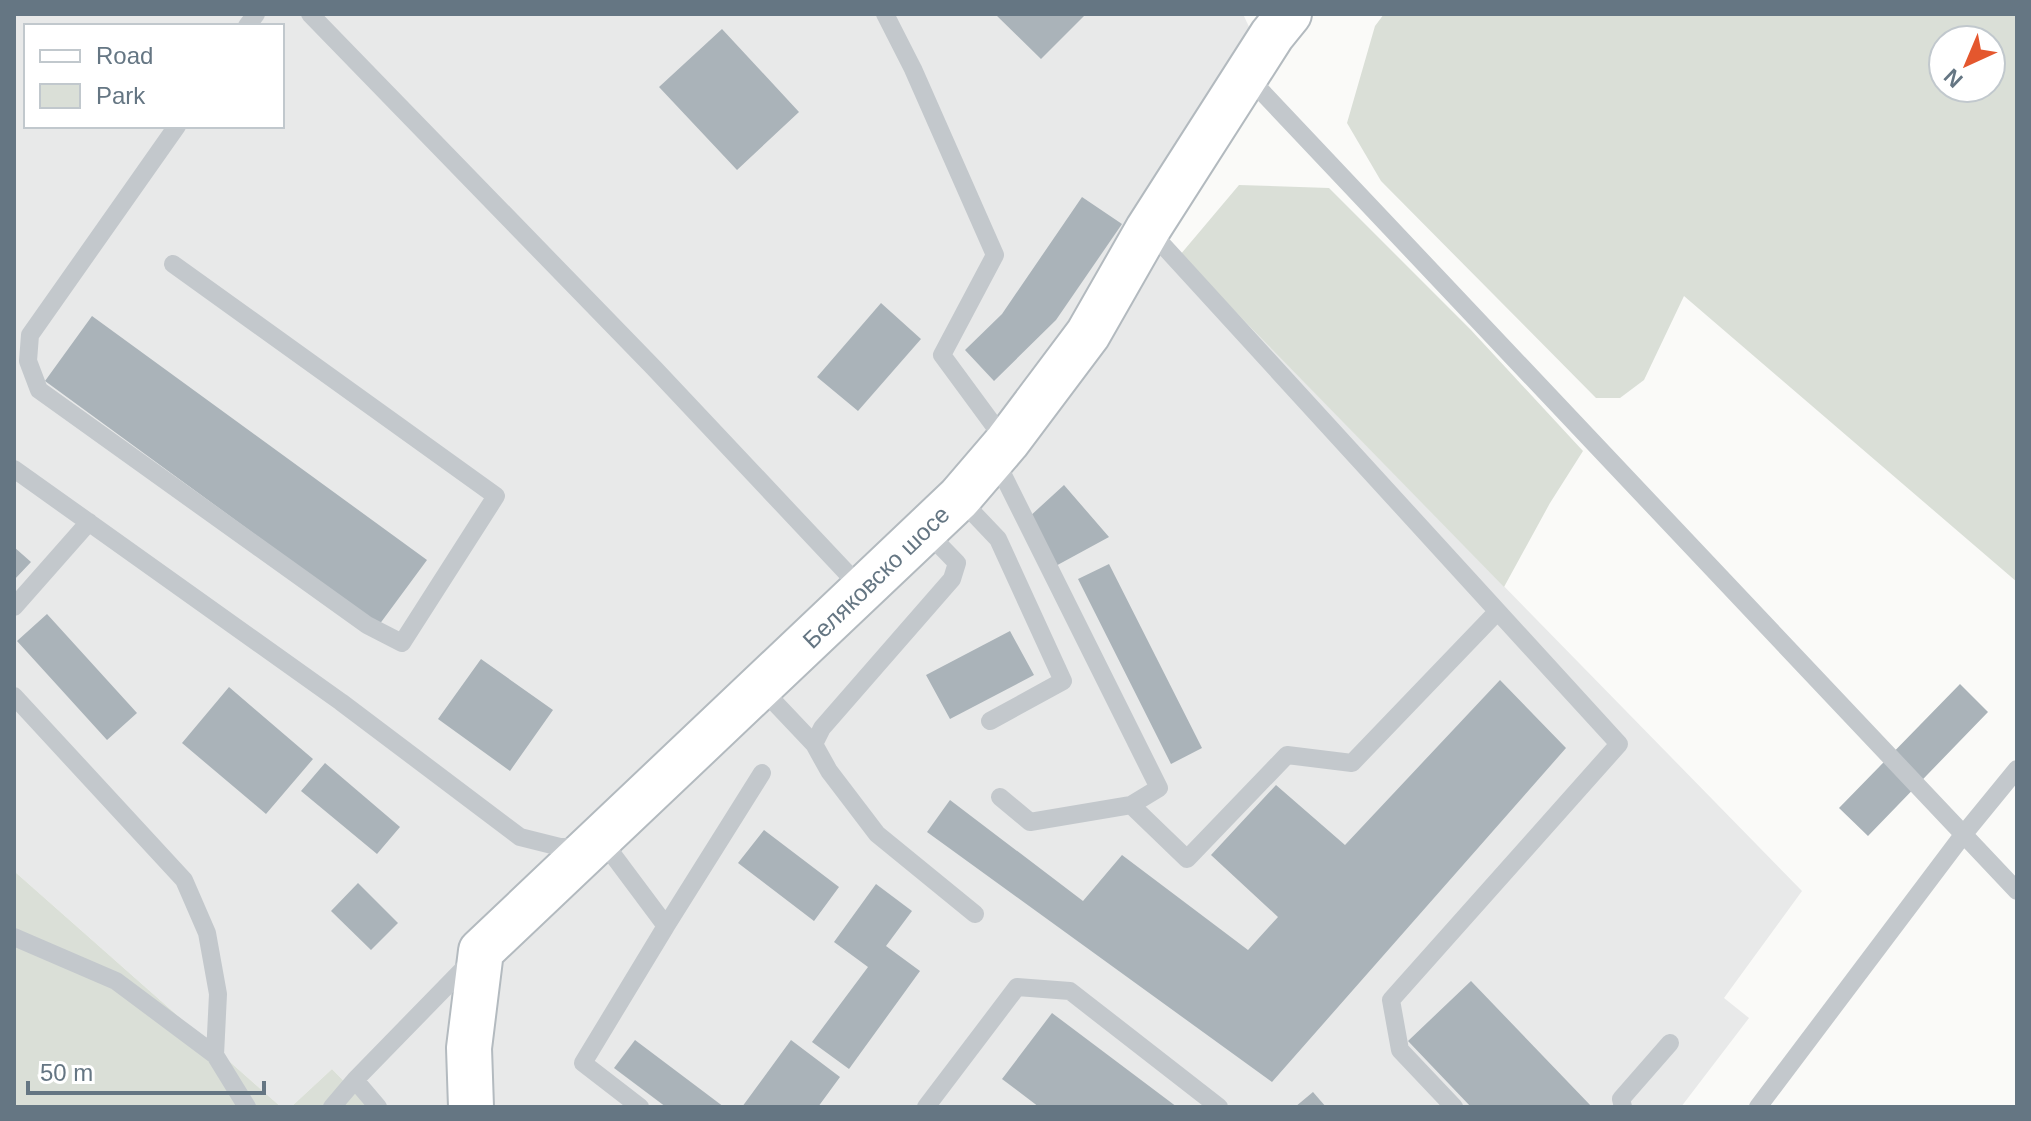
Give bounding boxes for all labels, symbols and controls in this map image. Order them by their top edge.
legend [24,24,284,128]
north arrow [1927,24,2007,104]
text: Road [96,42,153,69]
text: N [1939,64,1968,93]
text: Park [96,82,146,109]
street label: Беляковско шосе [797,500,955,654]
scale bar [28,1045,264,1095]
text: 50 m [40,1059,93,1086]

